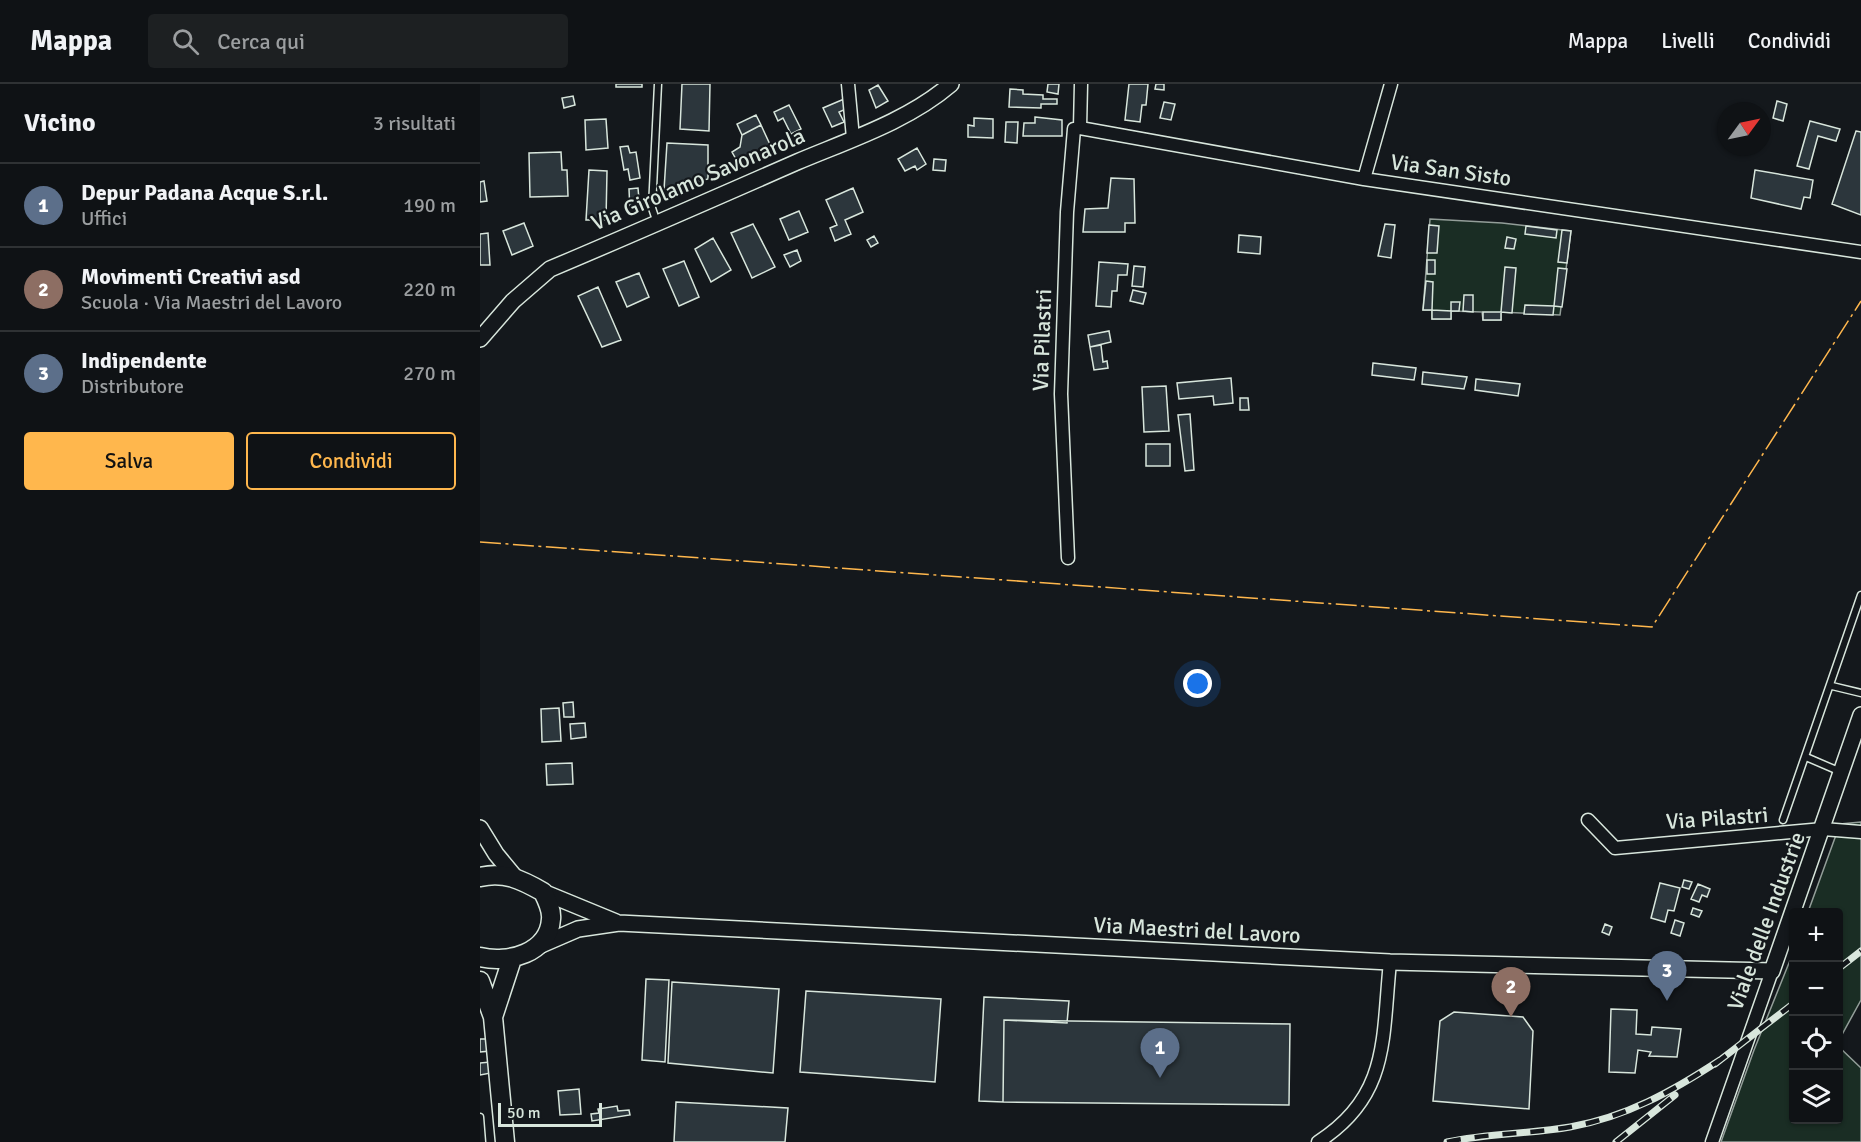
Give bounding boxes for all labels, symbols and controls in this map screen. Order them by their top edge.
search box [148,14,568,68]
text: Mappa [30,24,112,58]
icon: search [169,25,202,58]
text: Cerca qui [217,28,305,55]
text: Mappa [1568,28,1628,54]
text: Livelli [1661,28,1715,54]
text: Condividi [1748,28,1831,54]
north arrow [1717,102,1771,156]
text: Vicino [24,107,96,139]
text: 3 risultati [373,111,456,136]
street label: Via Girolamo Savonarola [587,122,809,236]
street label: Via San Sisto [1389,148,1513,192]
text: Depur Padana Acque S.r.l. [81,179,328,206]
text: 1 [38,193,49,218]
text: 190 m [403,193,456,218]
text: Uffici [81,206,127,231]
text: Movimenti Creativi asd [81,263,301,290]
text: 2 [38,277,49,302]
text: 220 m [403,277,456,302]
street label: Via Pilastri [1027,288,1057,392]
text: Scuola · Via Maestri del Lavoro [81,290,342,315]
text: Indipendente [81,347,207,374]
text: 3 [38,361,49,386]
text: 270 m [403,361,456,386]
text: Distributore [81,374,184,399]
button: Salva [24,432,234,490]
button: Condividi [246,432,456,490]
your location [1183,669,1212,698]
street label: Via Pilastri [1665,801,1769,835]
street label: Viale delle Industrie [1721,828,1811,1014]
map controls [1789,908,1843,1124]
button: + [1789,908,1843,962]
street label: Via Maestri del Lavoro [1093,911,1301,949]
pin: 3 [1648,952,1686,1001]
button: − [1789,962,1843,1016]
pin: 2 [1492,968,1530,1017]
button: locate [1789,1016,1843,1070]
pin: 1 [1140,1028,1180,1078]
button: layers [1789,1070,1843,1124]
scale bar [498,1100,602,1128]
text: 50 m [507,1103,541,1123]

